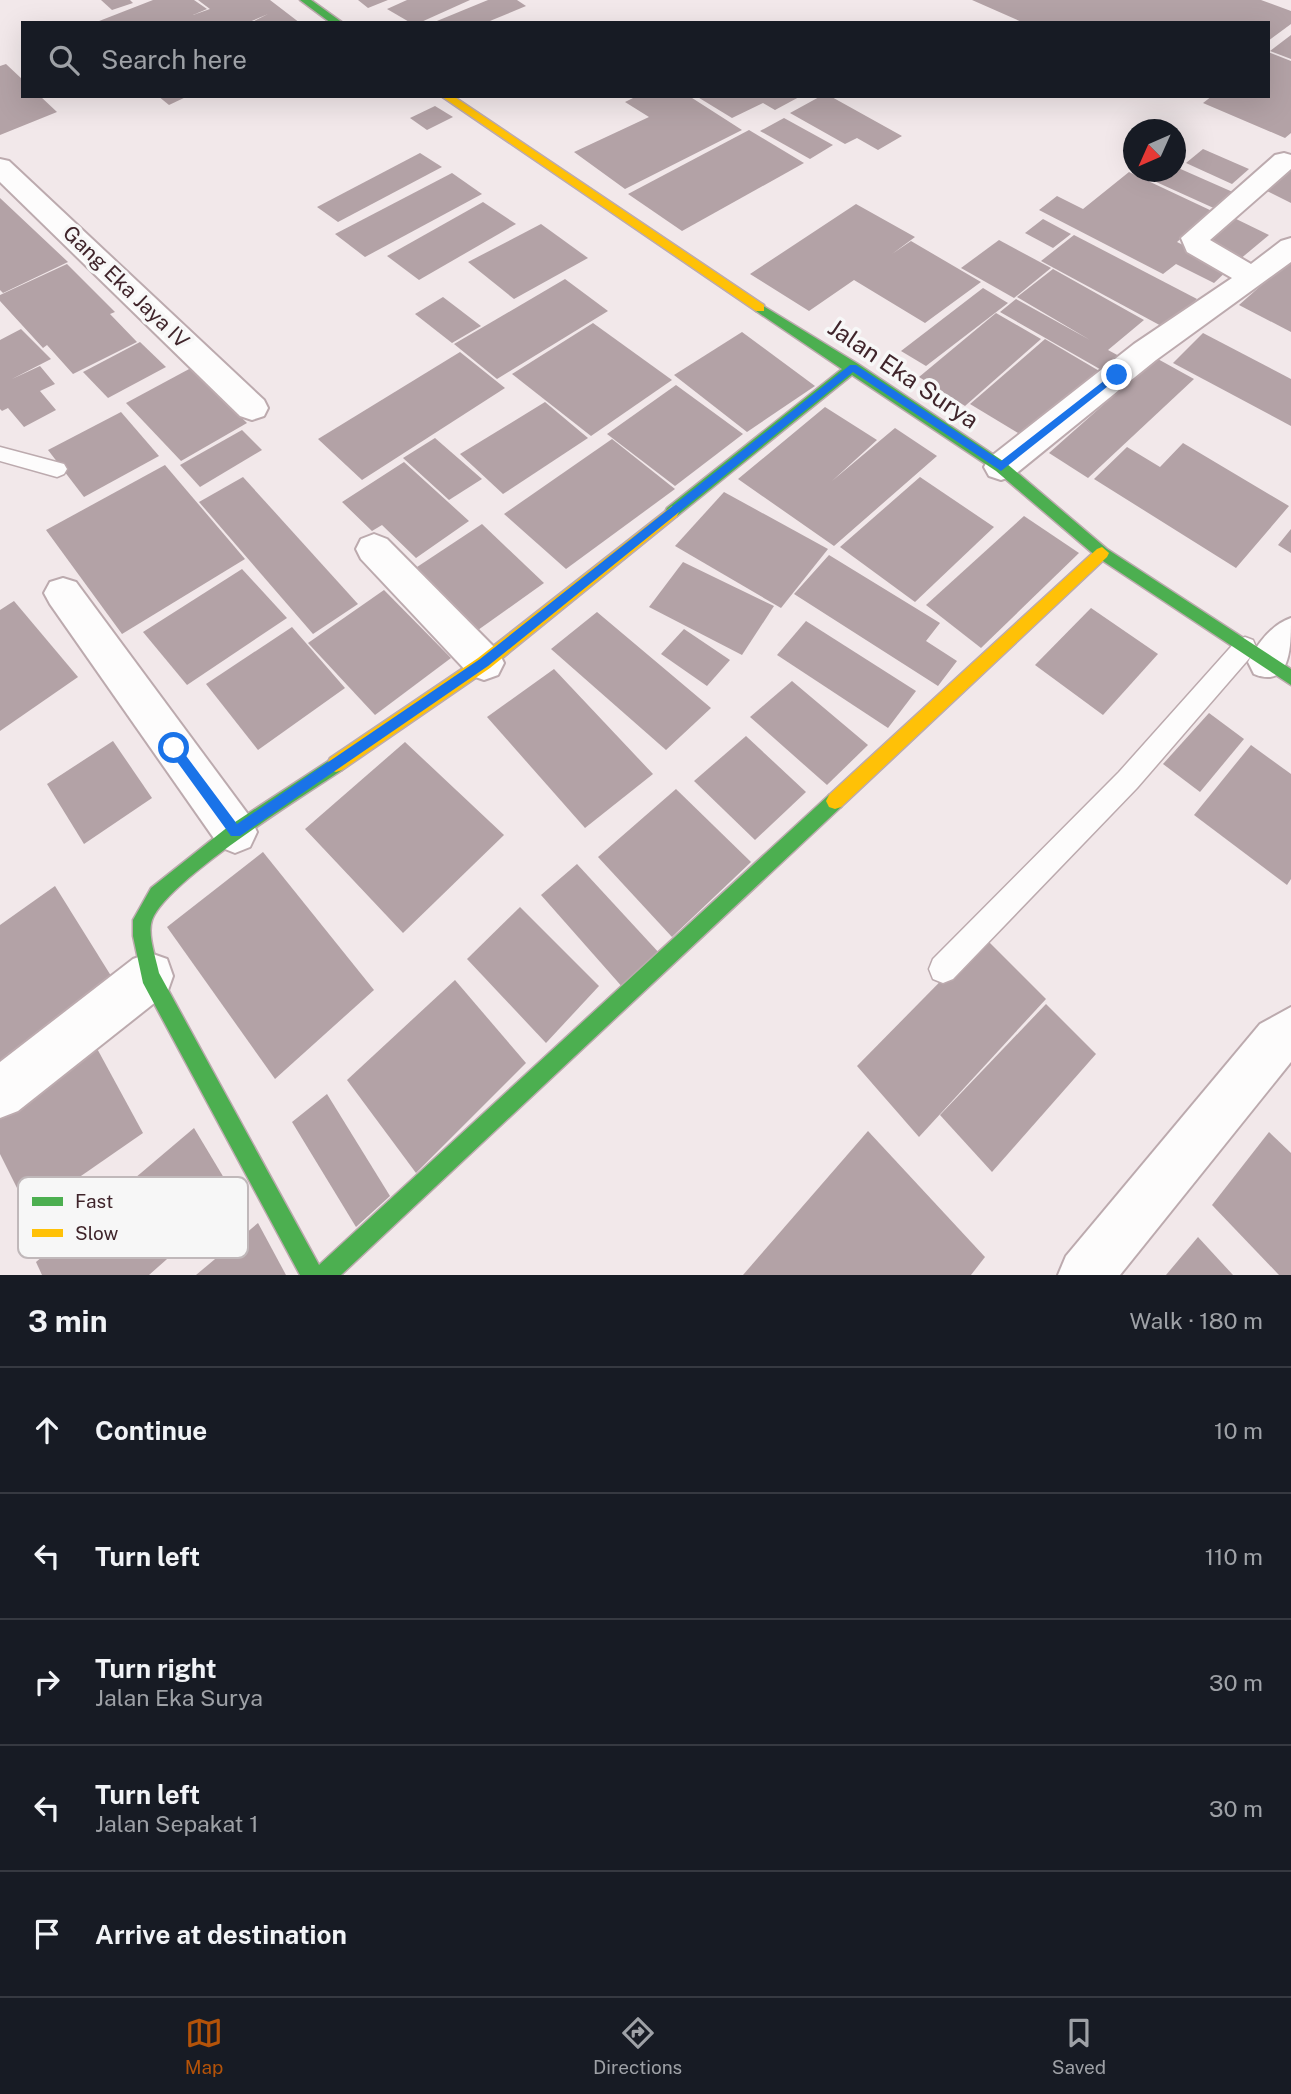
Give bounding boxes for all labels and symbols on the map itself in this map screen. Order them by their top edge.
north arrow [1123,119,1186,182]
street label: Gang Eka Jaya IV [58,220,195,353]
street label: Jalan Eka Surya [823,313,984,434]
route end [1101,359,1132,390]
route start [158,732,189,763]
legend [18,1177,248,1258]
text: Fast [75,1190,113,1212]
text: Slow [75,1222,119,1244]

